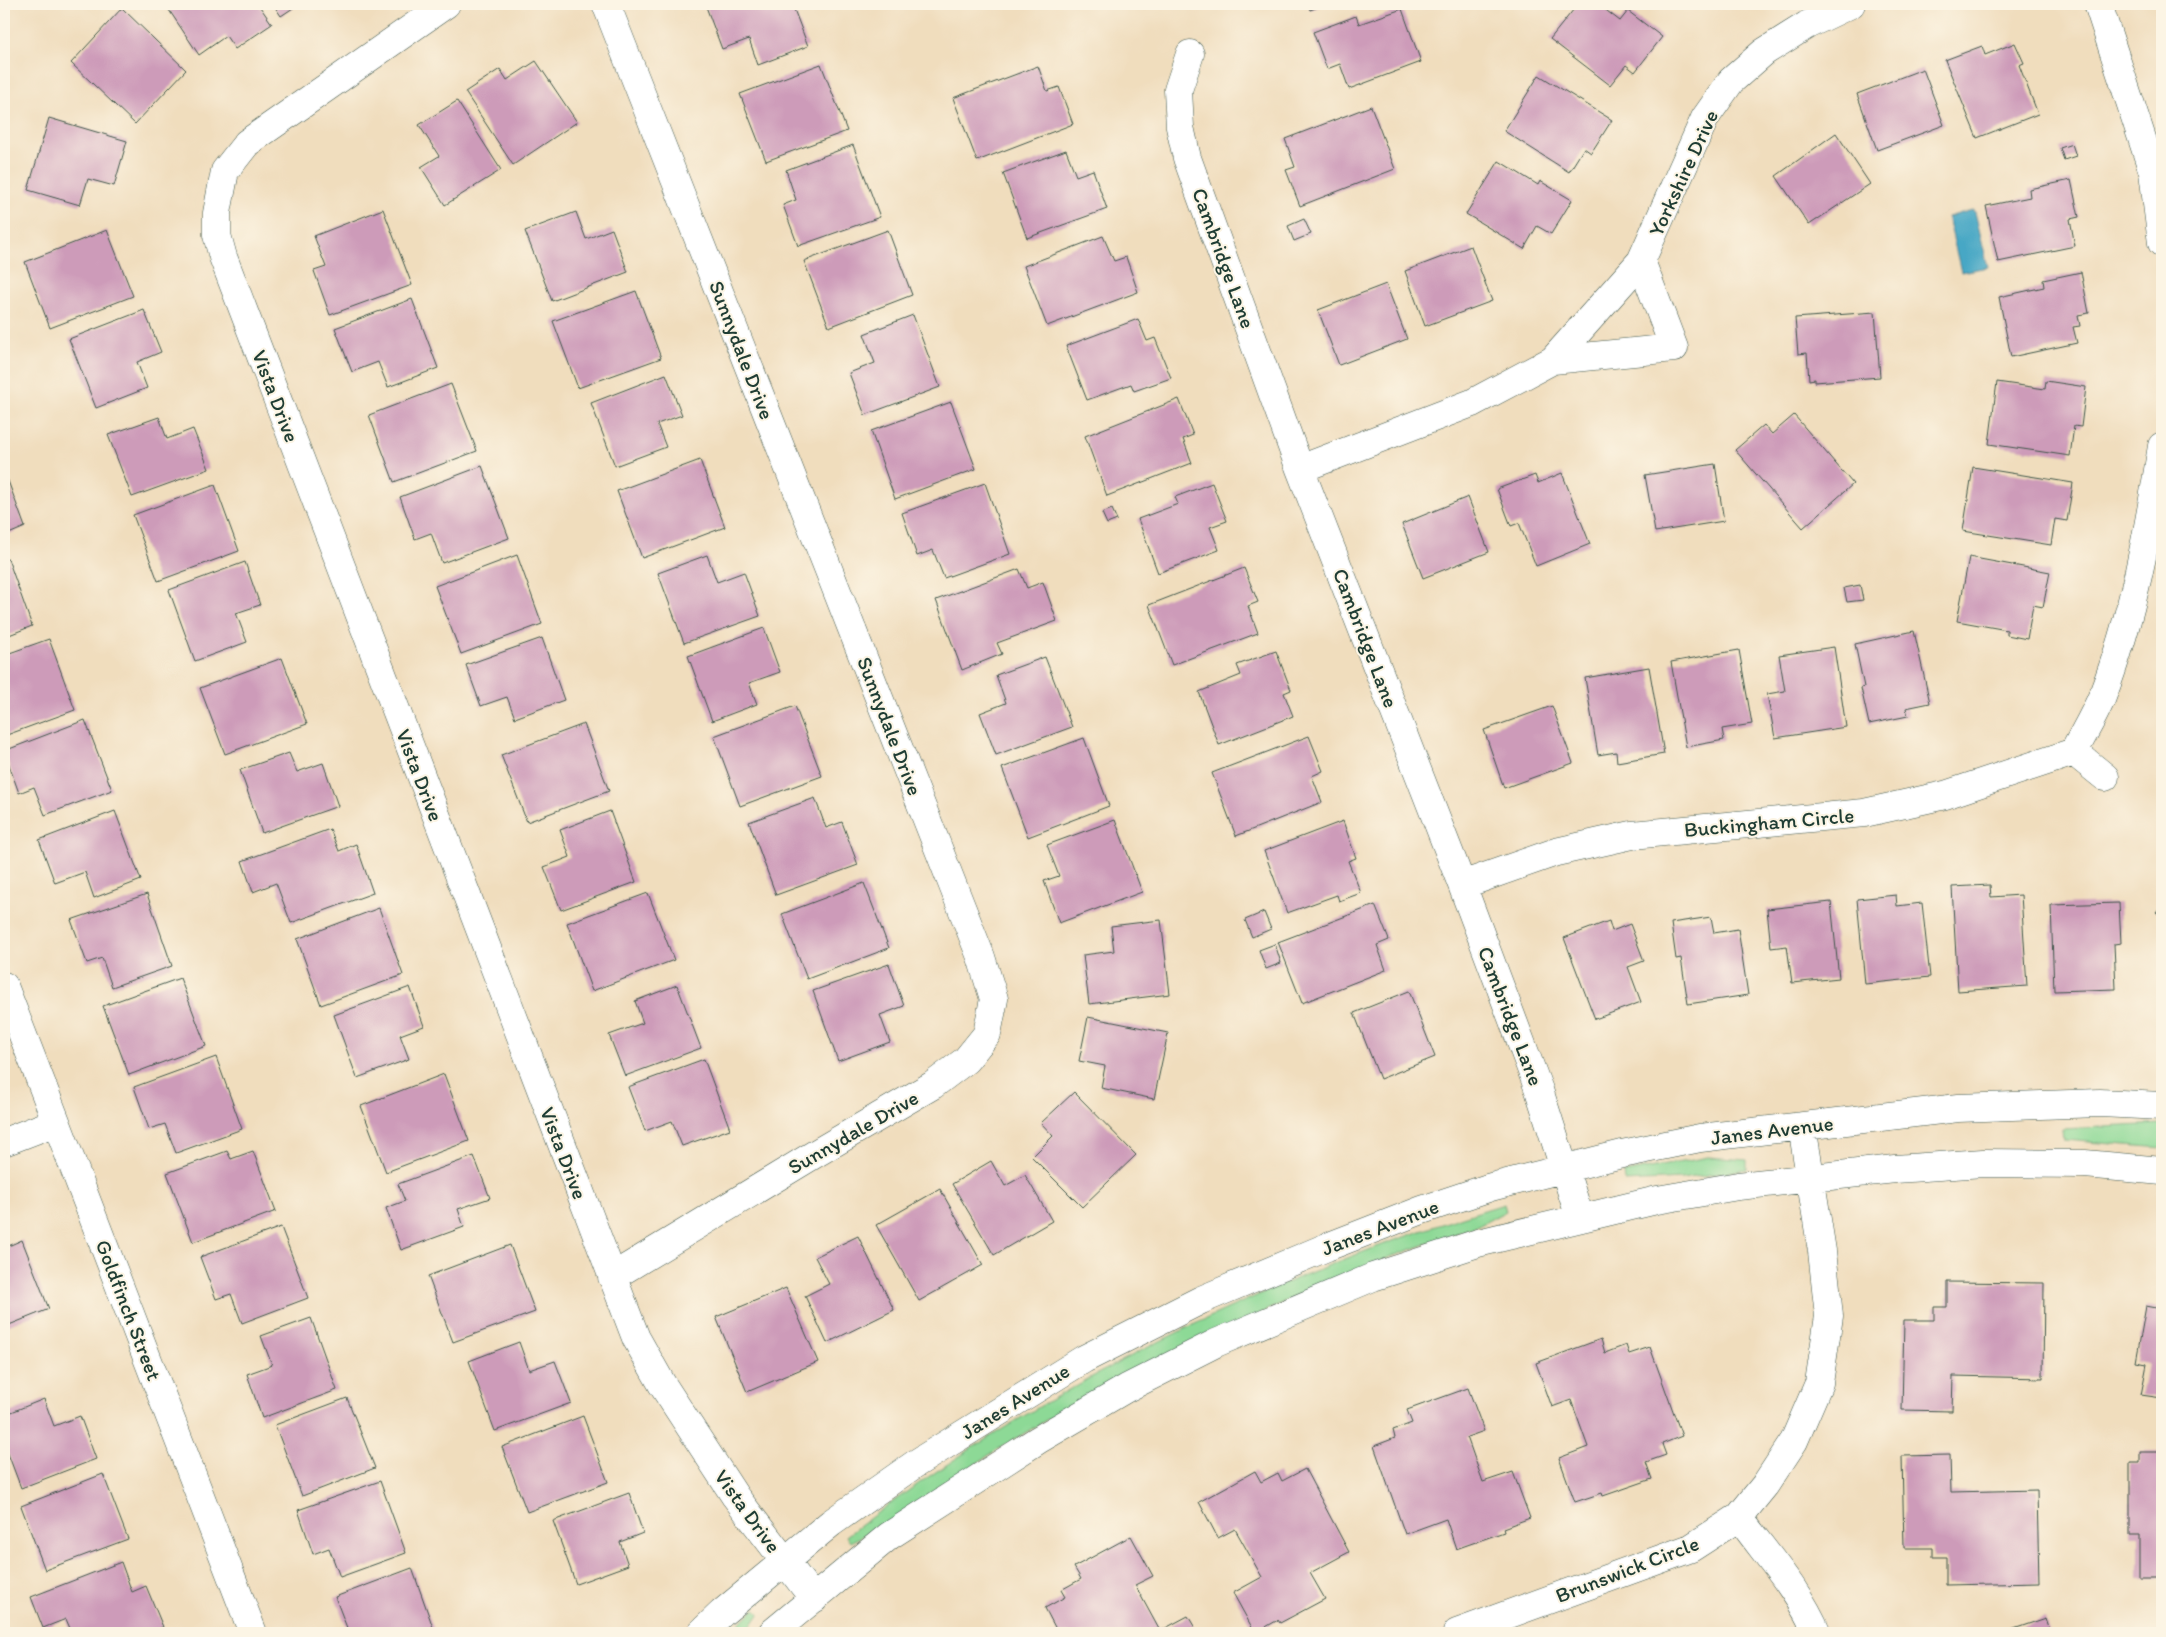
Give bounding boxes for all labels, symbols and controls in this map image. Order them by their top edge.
street label: Yorkshire Drive [1643,106,1723,240]
street label: Cambridge Lane [1187,185,1261,331]
street label: Sunnydale Drive [704,277,780,423]
street label: Vista Drive [247,346,305,446]
street label: Cambridge Lane [1328,565,1404,711]
street label: Sunnydale Drive [852,653,928,799]
street label: Vista Drive [391,725,449,825]
street label: Buckingham Circle [1683,802,1855,842]
street label: Cambridge Lane [1473,943,1549,1089]
street label: Sunnydale Drive [783,1085,923,1179]
street label: Vista Drive [535,1103,593,1203]
street label: Janes Avenue [1709,1110,1835,1150]
street label: Janes Avenue [1318,1193,1442,1261]
street label: Goldfinch Street [91,1236,167,1384]
street label: Janes Avenue [956,1358,1074,1444]
street label: Vista Drive [709,1465,787,1557]
street label: Brunswick Circle [1552,1530,1702,1608]

